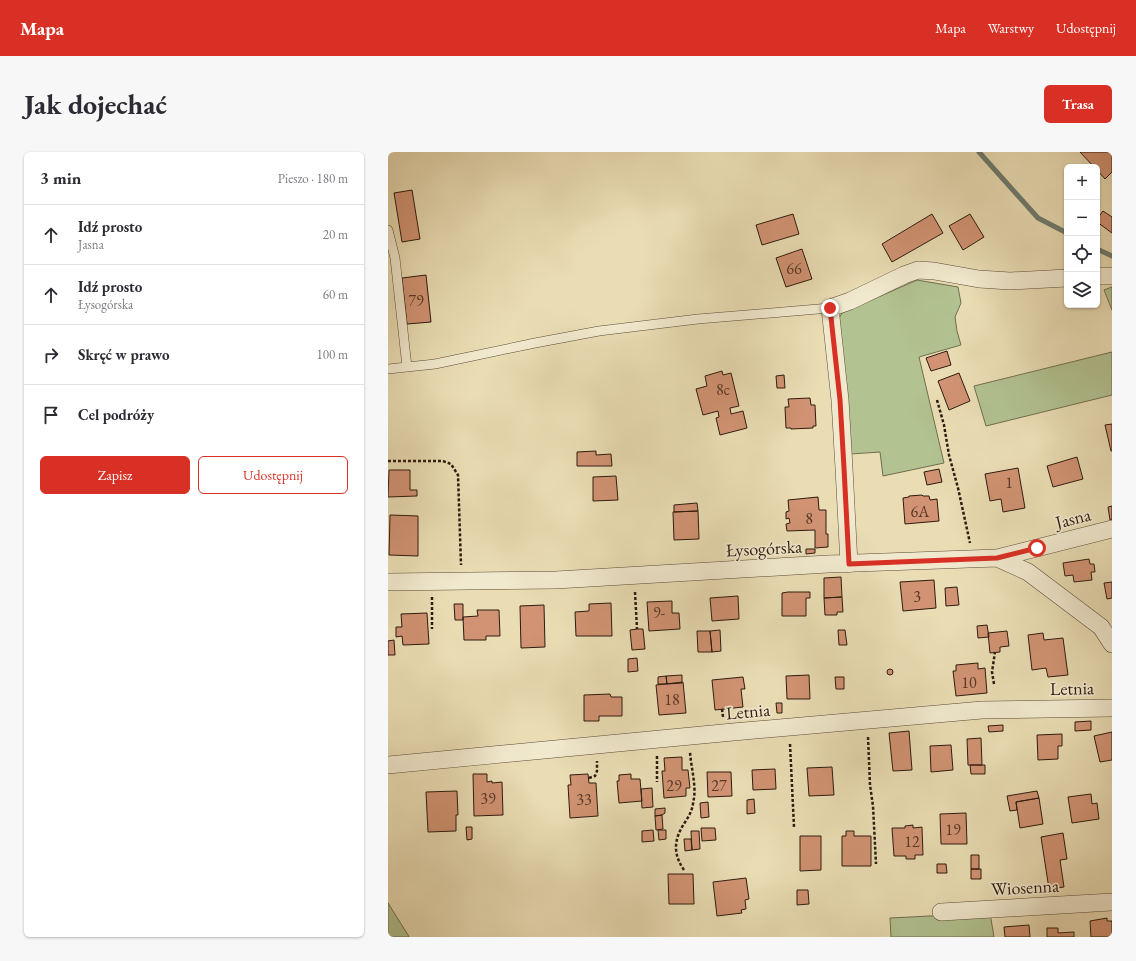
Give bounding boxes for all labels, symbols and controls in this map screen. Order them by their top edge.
text: Mapa [20,16,64,41]
text: Mapa [935,19,966,37]
text: Warstwy [988,19,1034,37]
text: Udostępnij [1056,19,1116,37]
button: Trasa [1044,85,1112,123]
text: Jak dojechać [24,86,167,122]
map controls [1064,164,1100,308]
button: + [1064,164,1100,200]
text: 3 min [40,167,81,189]
text: Pieszo · 180 m [278,170,348,187]
button: − [1064,200,1100,236]
text: Idź prosto [78,217,142,236]
icon: ahead [40,224,62,246]
text: 20 m [323,226,348,243]
text: Jasna [78,236,104,253]
button: locate [1064,236,1100,272]
house number: 66 [786,258,802,279]
button: layers [1064,272,1100,308]
text: Idź prosto [78,277,142,296]
icon: ahead [40,284,62,306]
text: 60 m [323,286,348,303]
house number: 79 [408,290,424,311]
text: Łysogórska [78,296,133,313]
route end [821,299,839,317]
icon: right [40,344,62,366]
text: Skręć w prawo [78,345,170,364]
text: 100 m [317,346,348,363]
house number: 8c [716,379,730,400]
icon: arrive [40,404,62,426]
text: Cel podróży [78,405,154,424]
button: Zapisz [40,456,190,494]
button: Udostępnij [198,456,348,494]
house number: 1 [1005,472,1013,493]
house number: 6A [911,501,930,522]
street label: Jasna [1051,502,1094,534]
house number: 8 [805,508,813,529]
street label: Łysogórska [725,534,804,561]
route start [1028,539,1046,557]
house number: 3 [913,586,921,607]
house number: 9- [653,602,665,623]
house number: 10 [961,672,977,693]
street label: Letnia [1050,676,1095,700]
house number: 18 [664,689,680,710]
street label: Letnia [725,698,772,724]
house number: 29 [666,775,682,796]
house number: 27 [711,775,727,796]
house number: 39 [480,788,496,809]
house number: 33 [576,789,592,810]
house number: 19 [945,819,961,840]
house number: 12 [904,831,920,852]
street label: Wiosenna [990,874,1061,900]

